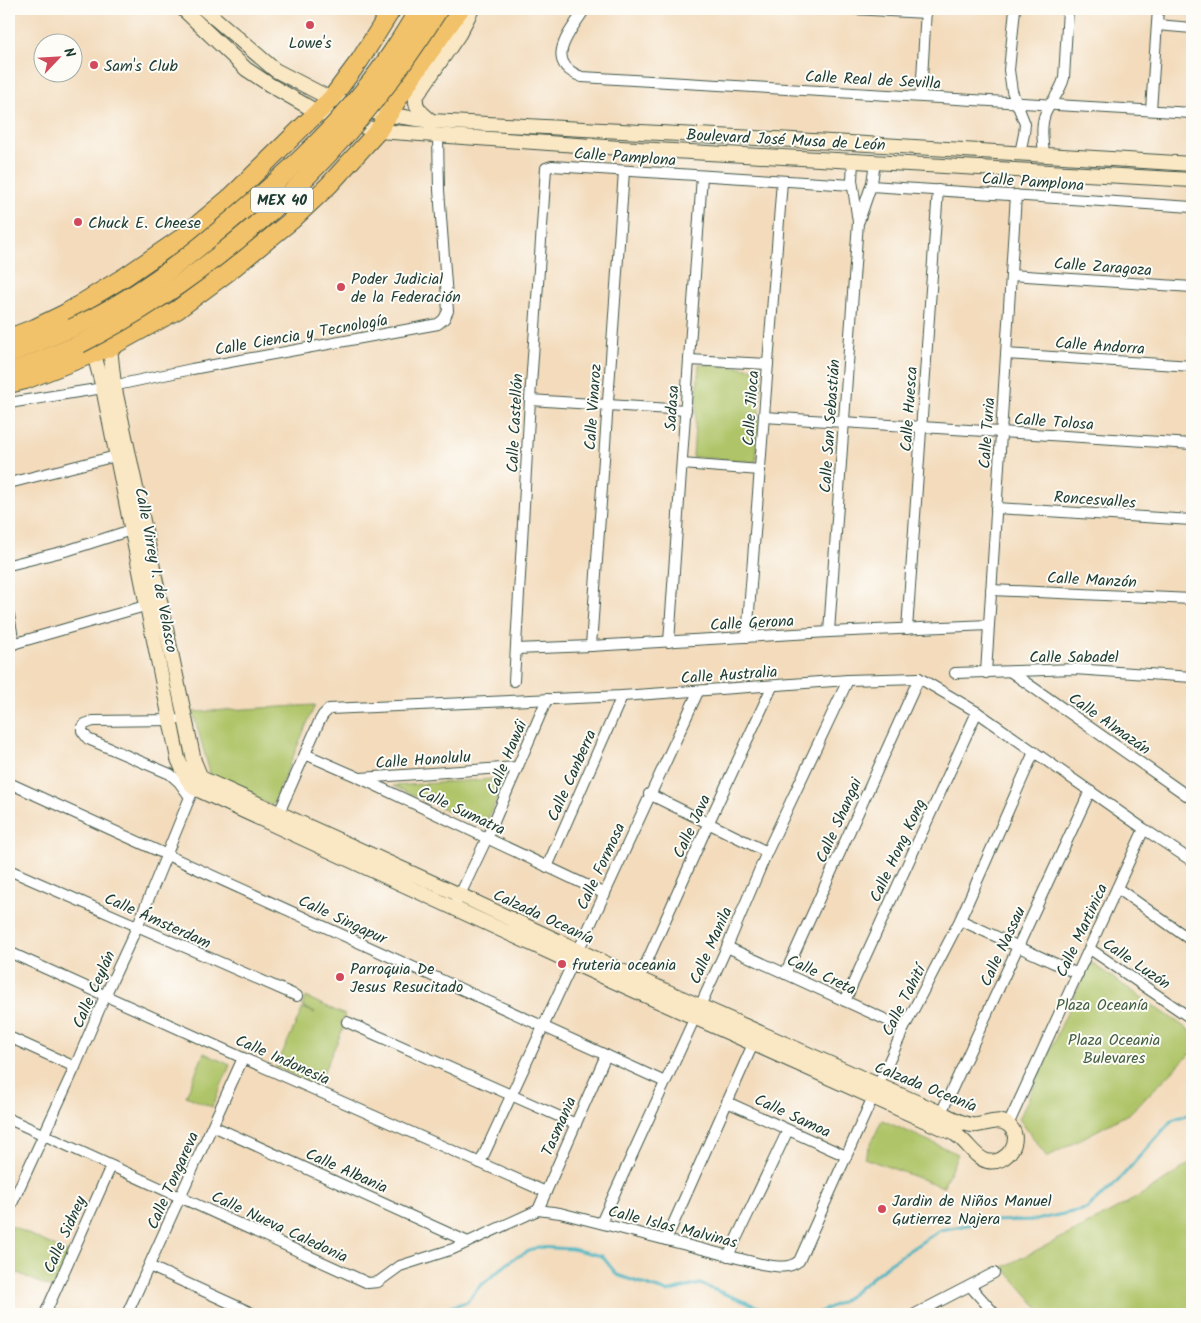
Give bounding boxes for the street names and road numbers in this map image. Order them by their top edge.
street label: Calle Real de Sevilla [804,64,942,97]
street label: Boulevard José Musa de León [686,123,886,158]
street label: Calle Pamplona [573,141,677,174]
street label: Calle Pamplona [981,166,1085,199]
road number: MEX 40 [251,188,313,212]
street label: Calle Zaragoza [1053,252,1153,283]
street label: Calle Ciencia y Tecnología [213,308,390,363]
street label: Calle Andorra [1054,331,1146,362]
street label: Calle San Sebastián [813,358,848,494]
street label: Calle Vinaroz [578,363,609,451]
street label: Calle Huesca [894,366,925,453]
street label: Calle Jiloca [736,370,767,447]
street label: Calle Castellón [500,373,531,473]
street label: Sadasa [658,384,687,432]
street label: Calle Turia [973,397,1002,470]
street label: Calle Tolosa [1013,407,1095,438]
street label: Roncesvalles [1053,485,1137,516]
street label: Calle Virrey I. de Velasco [127,486,184,655]
street label: Calle Manzón [1046,566,1138,595]
street label: Calle Gerona [709,609,795,638]
street label: Calle Sabadel [1029,645,1119,670]
street label: Calle Australia [680,660,778,691]
street label: Calle Almazán [1063,687,1155,762]
street label: Calle Hawái [480,715,535,799]
street label: Calle Canberra [541,726,604,825]
street label: Calle Honolulu [375,745,472,776]
street label: Calle Shangai [810,773,870,867]
street label: Calle Sumatra [414,780,509,843]
street label: Calle Java [667,791,718,863]
street label: Calle Hong Kong [863,795,933,907]
street label: Calle Formosa [570,819,633,914]
street label: Calle Martinica [1050,880,1115,982]
street label: Calzada Oceanía [489,883,598,952]
street label: Calle Ámsterdam [100,887,215,956]
street label: Calle Singapur [294,889,392,953]
street label: Calle Nassau [974,902,1033,991]
street label: Calle Manila [683,903,740,988]
street label: Calle Luzón [1097,932,1175,996]
street label: Calle Ceylán [66,947,123,1033]
street label: Calle Creta [782,948,860,1002]
street label: Calle Tahití [876,959,934,1041]
street label: Calle Indonesia [231,1028,334,1092]
street label: Calzada Oceanía [870,1055,981,1119]
street label: Calle Samoa [750,1088,835,1145]
street label: Tasmania [535,1093,584,1160]
street label: Calle Tongareva [141,1128,206,1234]
street label: Calle Albania [301,1142,392,1201]
street label: Calle Nueva Caledonia [207,1185,352,1270]
street label: Calle Sidney [37,1192,94,1277]
street label: Calle Islas Malvinas [605,1199,740,1256]

